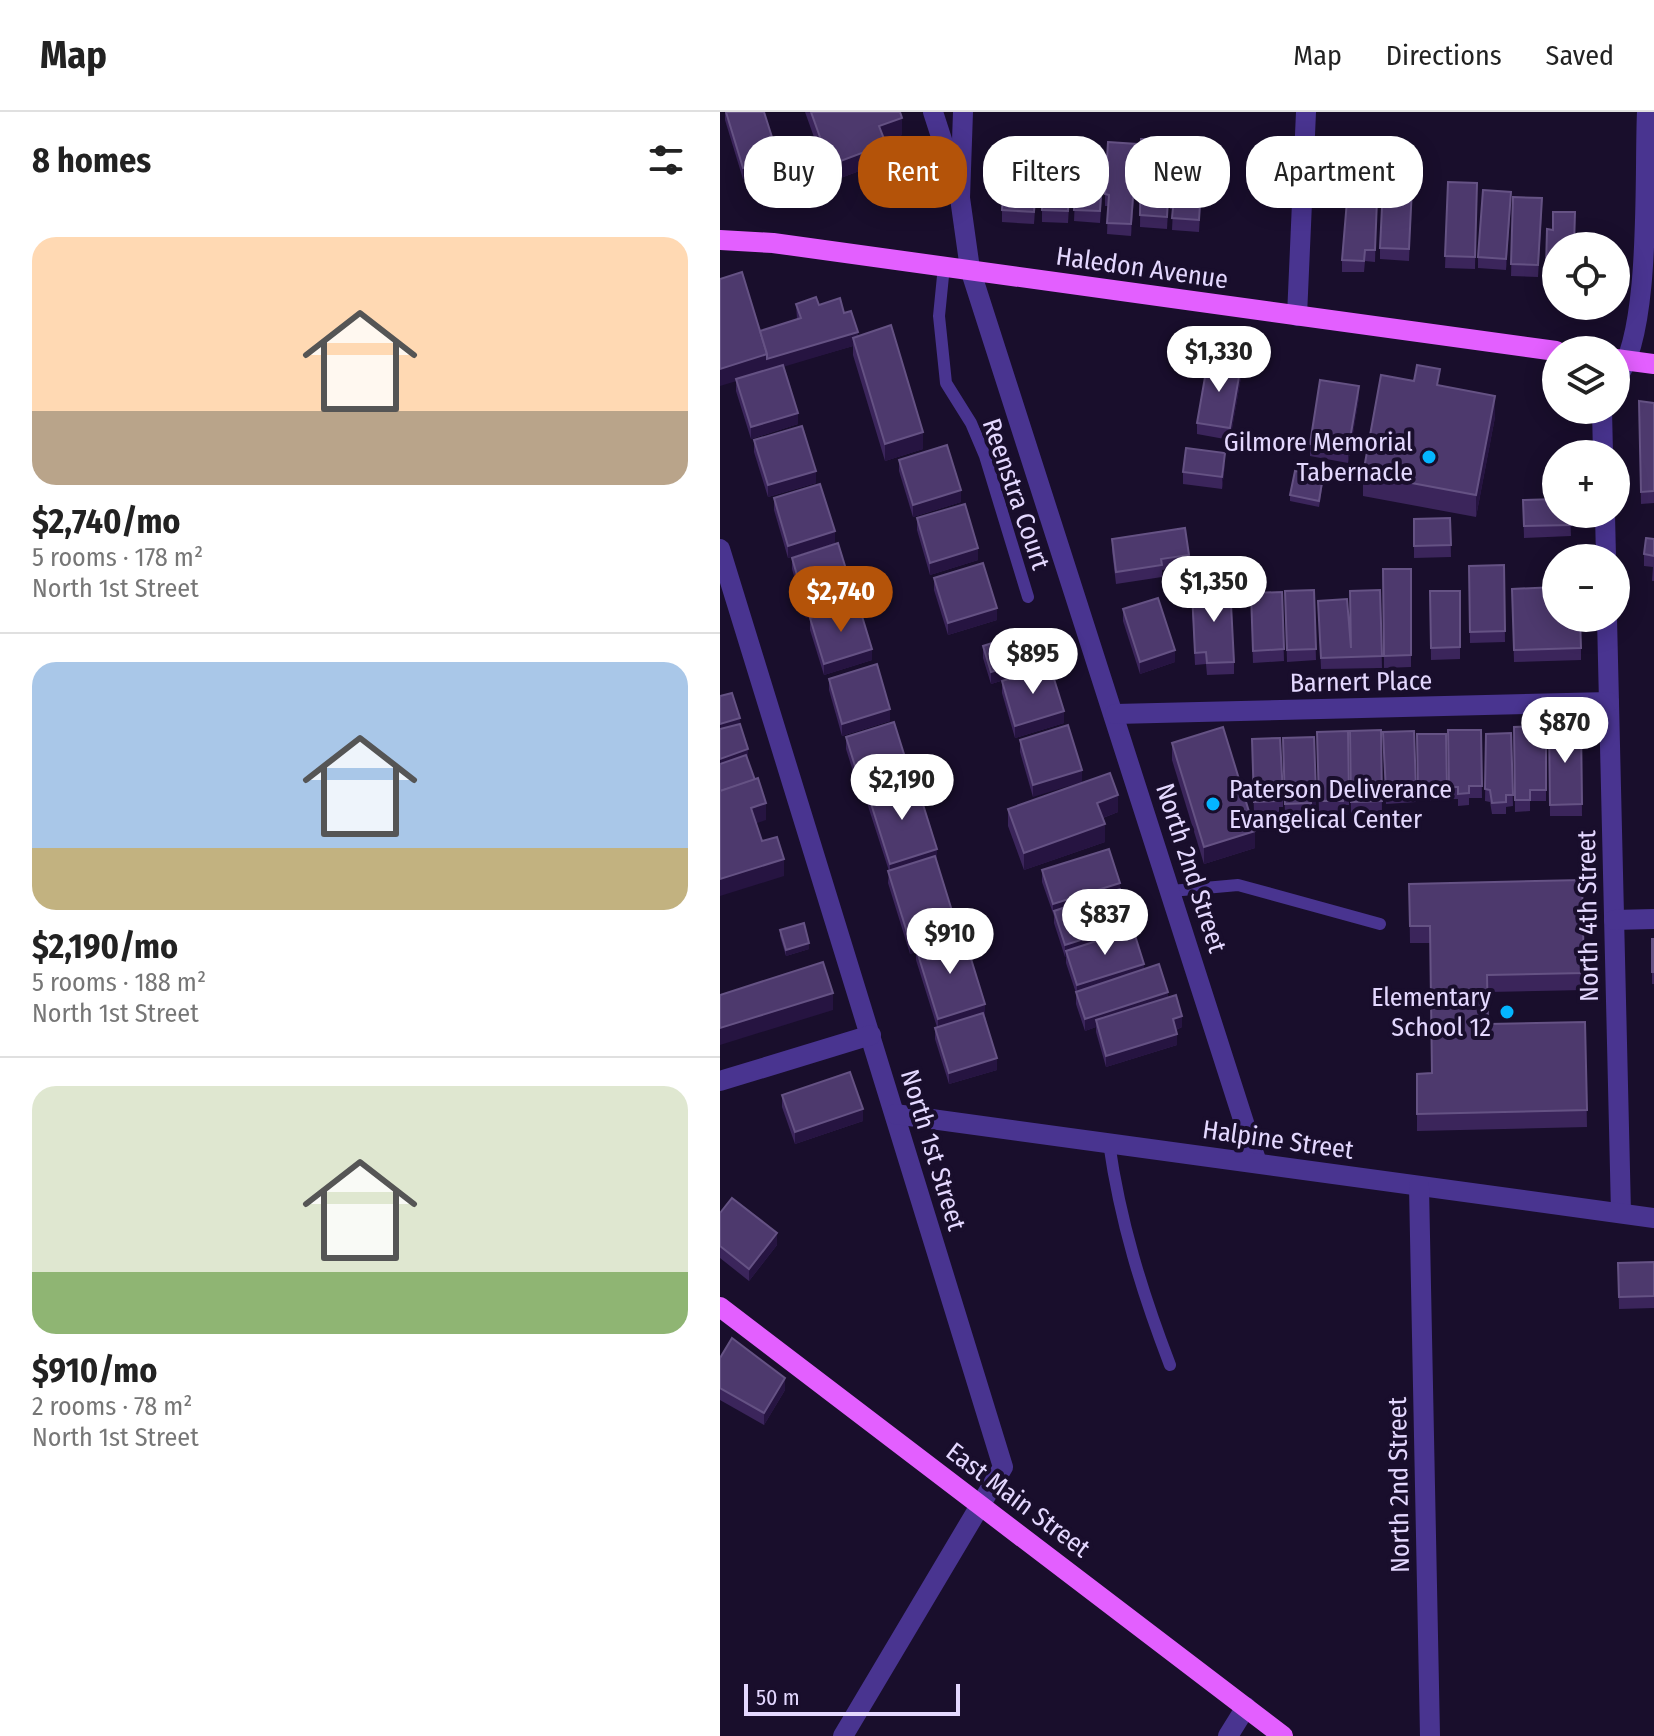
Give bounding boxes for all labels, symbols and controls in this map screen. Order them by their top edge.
text: Map [40,32,107,78]
text: Map [1293,39,1342,72]
text: Directions [1386,39,1502,72]
text: Saved [1546,39,1614,72]
chip: Buy [744,136,842,208]
chip: Rent [858,136,967,208]
chip: Filters [983,136,1109,208]
chip: New [1125,136,1230,208]
chip: Apartment [1246,136,1423,208]
icon: filters [644,138,688,182]
text: 8 homes [32,140,151,181]
map controls [1542,232,1630,632]
button: locate [1542,232,1630,320]
street label: Haledon Avenue [1054,241,1230,295]
icon: home [288,289,432,433]
pin: $1,330 [1154,326,1284,394]
text: $1,330 [1185,336,1253,367]
button: layers [1542,336,1630,424]
street label: Reenstra Court [976,415,1056,574]
place label: Gilmore Memorial Tabernacle [1224,427,1413,488]
button: + [1542,440,1630,528]
marker: Gilmore Memorial Tabernacle [1420,448,1438,466]
text: $2,740/mo [32,501,180,542]
text: 5 rooms · 178 m² [32,542,203,573]
button: − [1542,544,1630,632]
pin: $1,350 [1149,556,1279,624]
pin: $2,740 [776,566,906,634]
text: $1,350 [1180,566,1248,597]
text: North 1st Street [32,573,199,604]
text: $2,740 [807,576,875,607]
pin: $895 [986,628,1080,696]
text: $895 [1007,638,1059,669]
street label: Barnert Place [1289,665,1433,699]
pin: $870 [1518,697,1612,765]
text: $870 [1539,707,1591,738]
icon: home [288,714,432,858]
pin: $2,190 [837,754,967,822]
text: $2,190 [869,764,935,795]
place label: Paterson Deliverance Evangelical Center [1229,774,1452,835]
street label: North 2nd Street [1149,780,1233,957]
marker: Paterson Deliverance Evangelical Center [1204,795,1222,813]
street label: North 4th Street [1571,829,1605,1002]
pin: $837 [1058,889,1152,957]
text: $837 [1080,899,1130,930]
pin: $910 [903,908,997,976]
text: $910 [925,918,975,949]
text: $2,190/mo [32,926,178,967]
text: 5 rooms · 188 m² [32,967,206,998]
place label: Elementary School 12 [1371,982,1491,1043]
text: North 1st Street [32,998,199,1029]
marker: Elementary School 12 [1498,1003,1516,1021]
street label: North 1st Street [894,1066,972,1235]
street label: Halpine Street [1201,1114,1356,1166]
icon: home [288,1138,432,1282]
text: $910/mo [32,1350,157,1391]
text: 2 rooms · 78 m² [32,1391,193,1422]
street label: North 2nd Street [1382,1396,1416,1573]
text: North 1st Street [32,1422,199,1453]
street label: East Main Street [940,1436,1096,1564]
scale bar [744,1680,960,1716]
text: 50 m [756,1684,800,1711]

